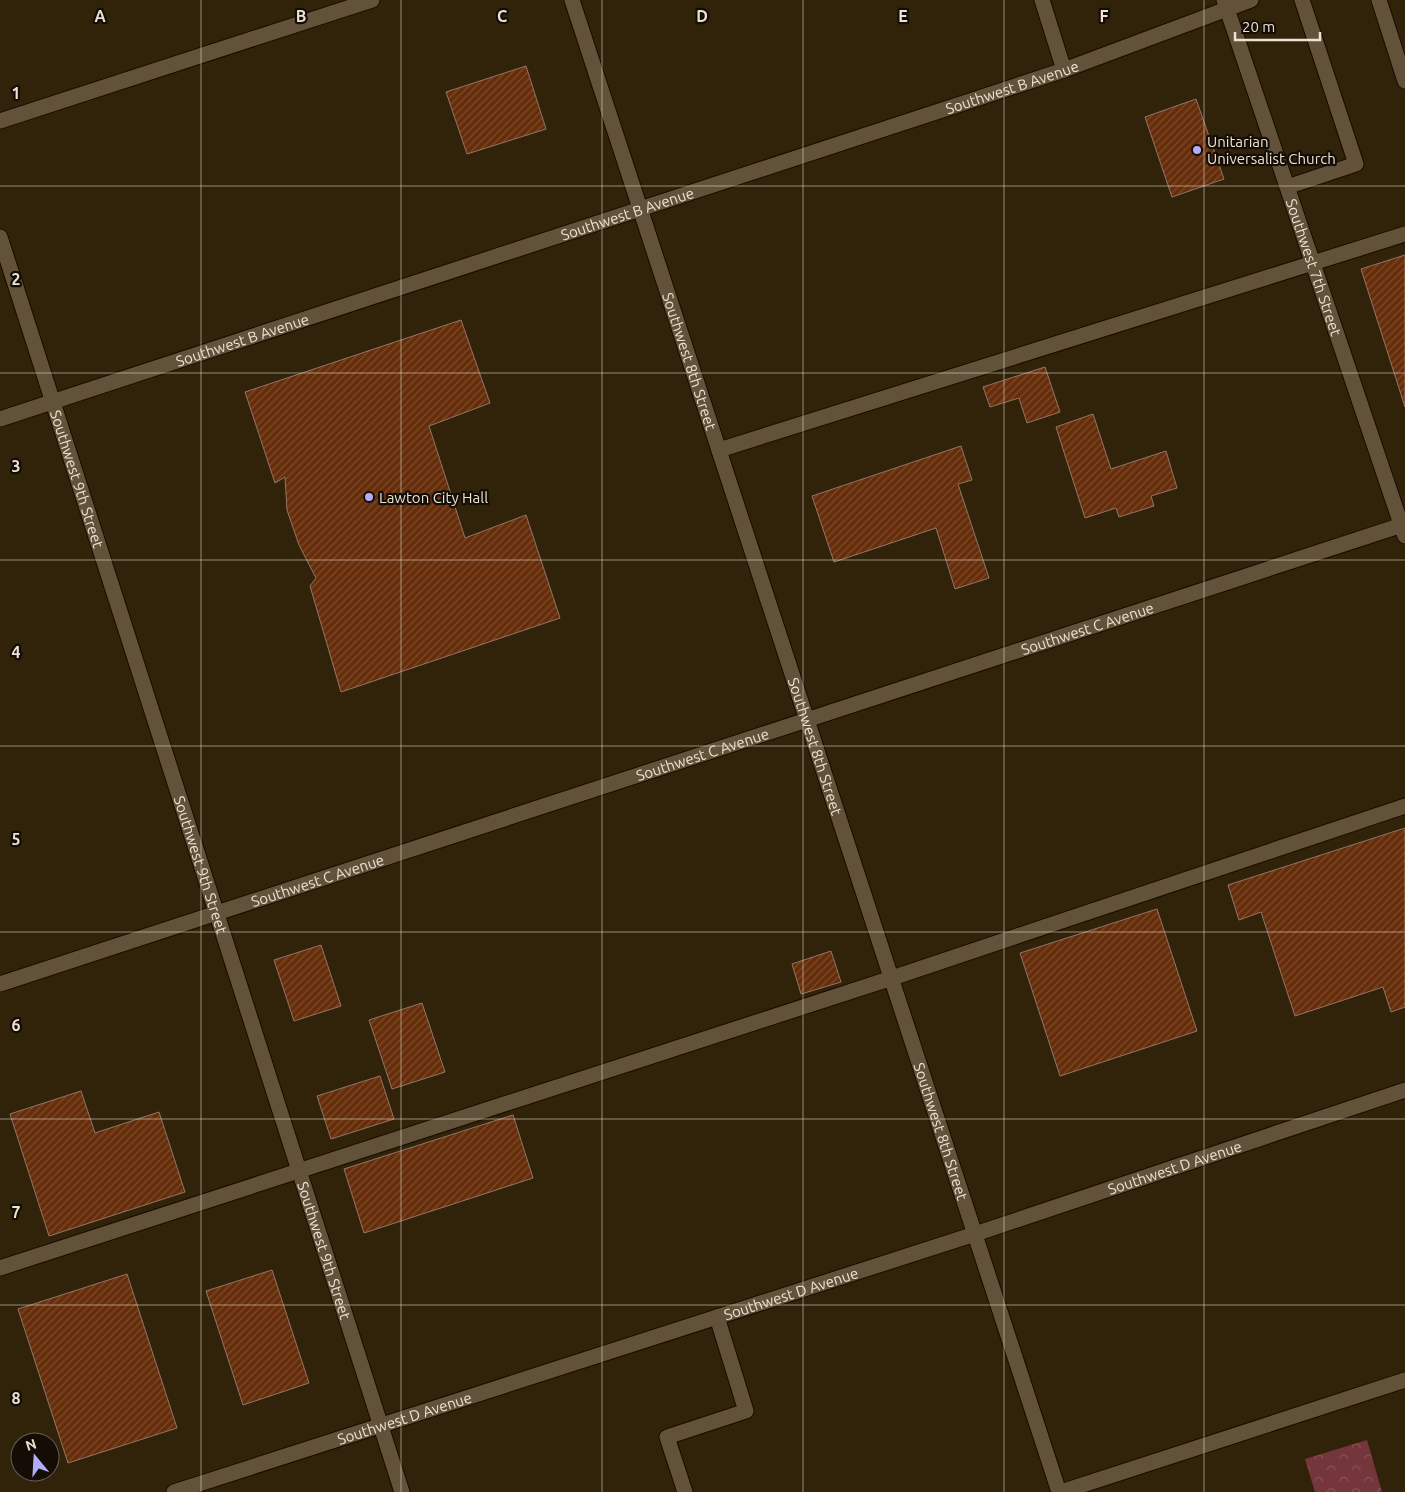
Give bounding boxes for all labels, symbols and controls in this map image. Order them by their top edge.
text: A [94,7,106,25]
text: B [296,7,306,25]
text: C [497,7,507,25]
text: D [696,7,708,25]
text: E [898,7,908,25]
text: F [1100,7,1109,25]
scale bar [1235,10,1320,42]
text: 20 m [1242,18,1275,35]
street label: Southwest B Avenue [943,57,1081,117]
text: 1 [11,84,21,102]
place label: Unitarian Universalist Church [1207,133,1336,167]
marker: Unitarian Universalist Church [1191,144,1203,156]
street label: Southwest B Avenue [558,184,696,243]
street label: Southwest 7th Street [1283,196,1345,338]
text: 2 [11,270,21,288]
street label: Southwest 8th Street [660,290,720,432]
street label: Southwest B Avenue [174,310,311,369]
street label: Southwest 9th Street [47,408,108,550]
text: 3 [11,457,21,475]
place label: Lawton City Hall [379,489,488,506]
marker: Lawton City Hall [363,491,375,503]
street label: Southwest C Avenue [1019,598,1156,658]
text: 4 [11,643,21,661]
street label: Southwest 8th Street [785,675,846,817]
street label: Southwest C Avenue [634,724,771,784]
street label: Southwest 9th Street [171,794,231,936]
text: 5 [11,830,21,848]
street label: Southwest C Avenue [249,850,386,910]
text: 6 [11,1016,21,1034]
street label: Southwest 8th Street [911,1060,972,1202]
street label: Southwest D Avenue [1105,1137,1244,1197]
street label: Southwest 9th Street [295,1179,355,1321]
text: 7 [11,1203,21,1221]
street label: Southwest D Avenue [722,1264,860,1323]
street label: Southwest D Avenue [335,1388,474,1447]
text: 8 [11,1389,21,1407]
north arrow [10,1432,60,1482]
text: N [24,1435,38,1454]

